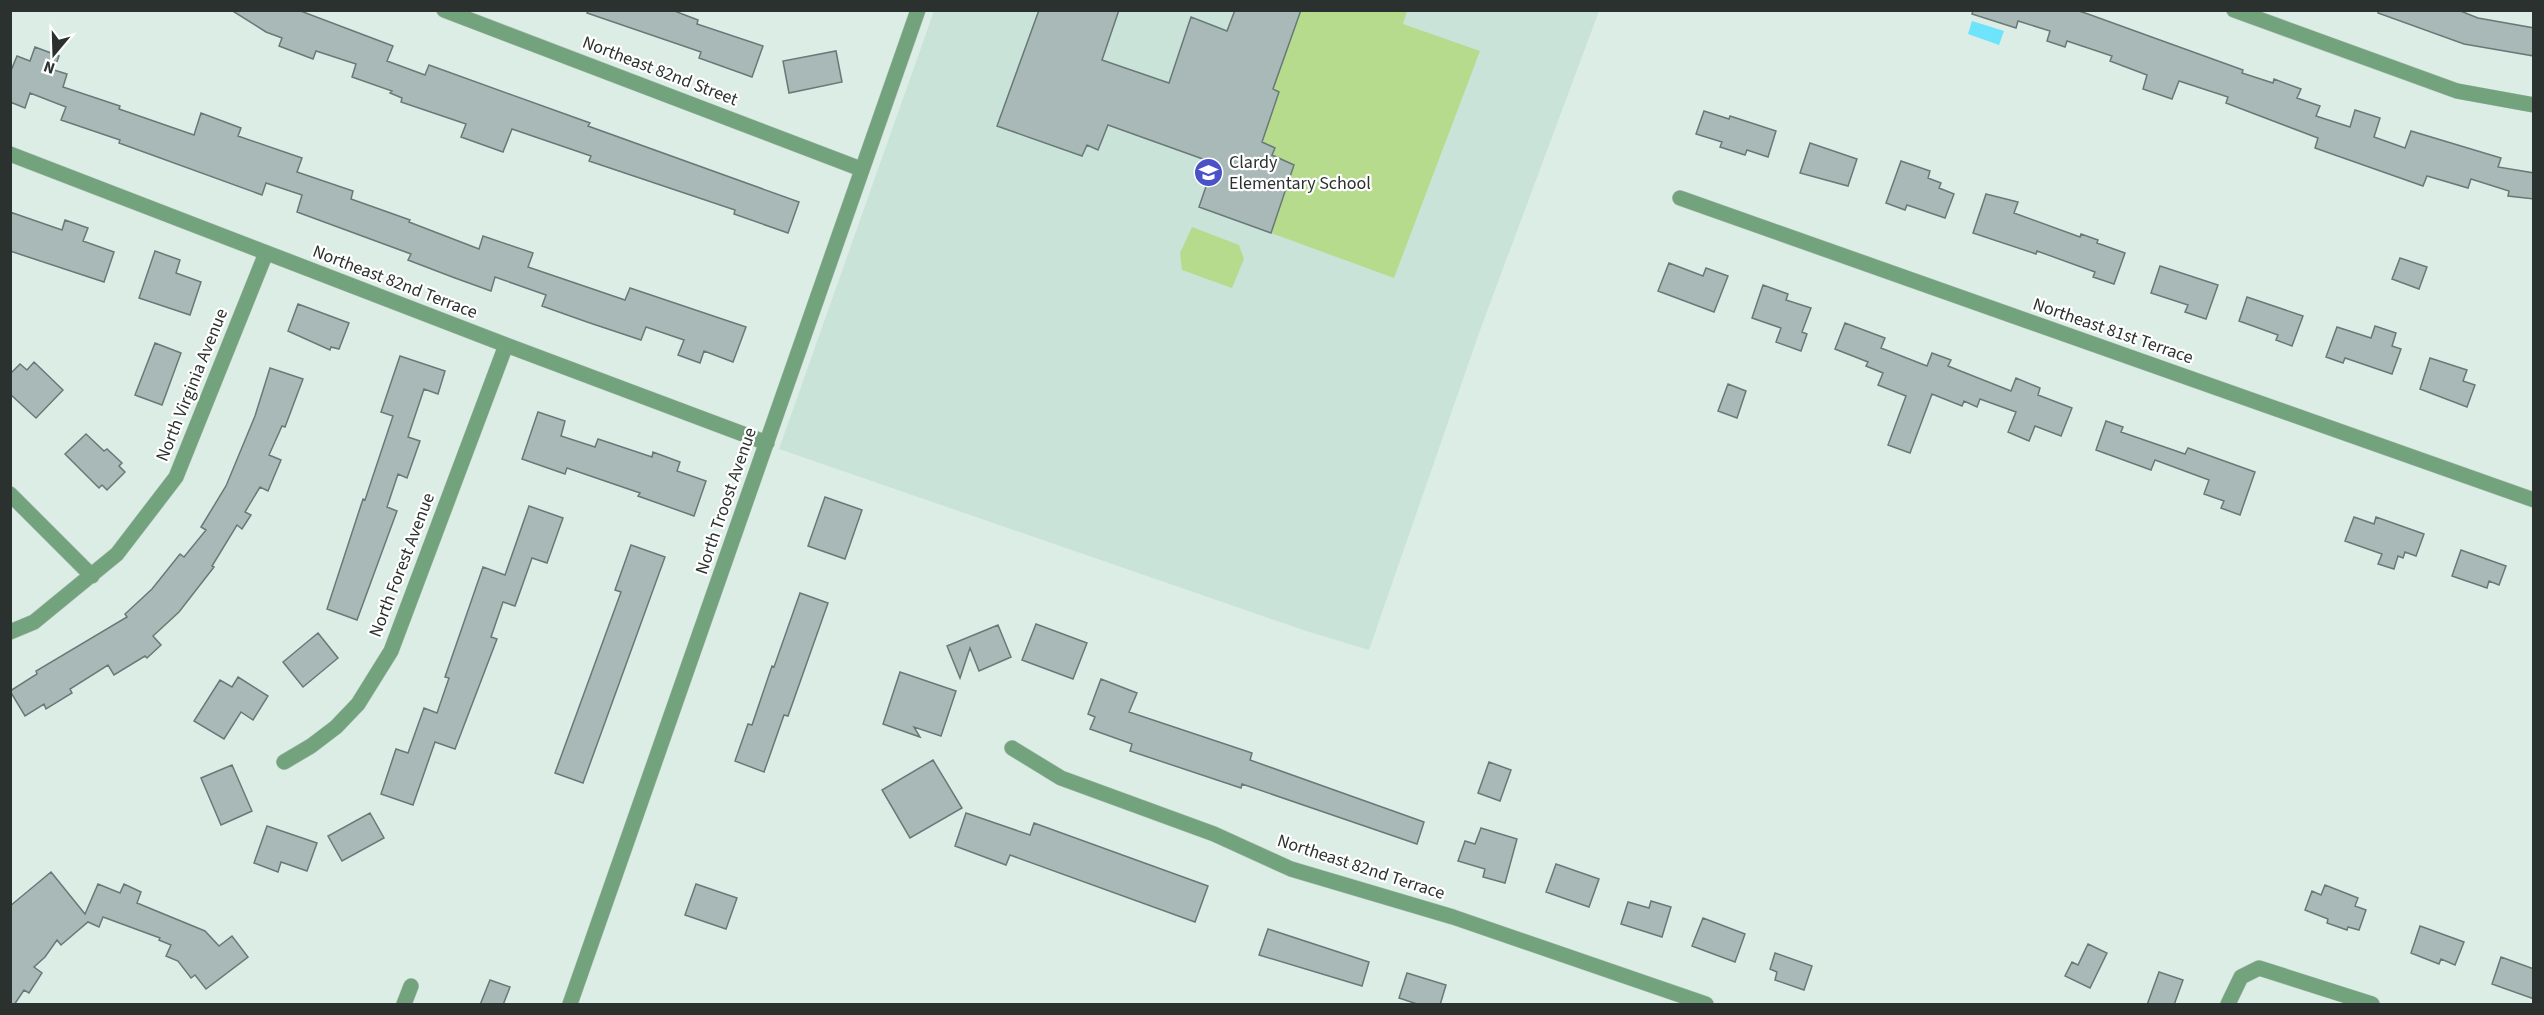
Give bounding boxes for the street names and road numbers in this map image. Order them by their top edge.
street label: Northeast 82nd Street [579,30,741,112]
street label: Northeast 82nd Terrace [309,239,481,325]
street label: Northeast 81st Terrace [2029,292,2197,370]
street label: North Virginia Avenue [150,305,234,465]
street label: North Troost Avenue [689,424,763,578]
street label: North Forest Avenue [363,489,441,641]
street label: Northeast 82nd Terrace [1274,828,1448,906]

